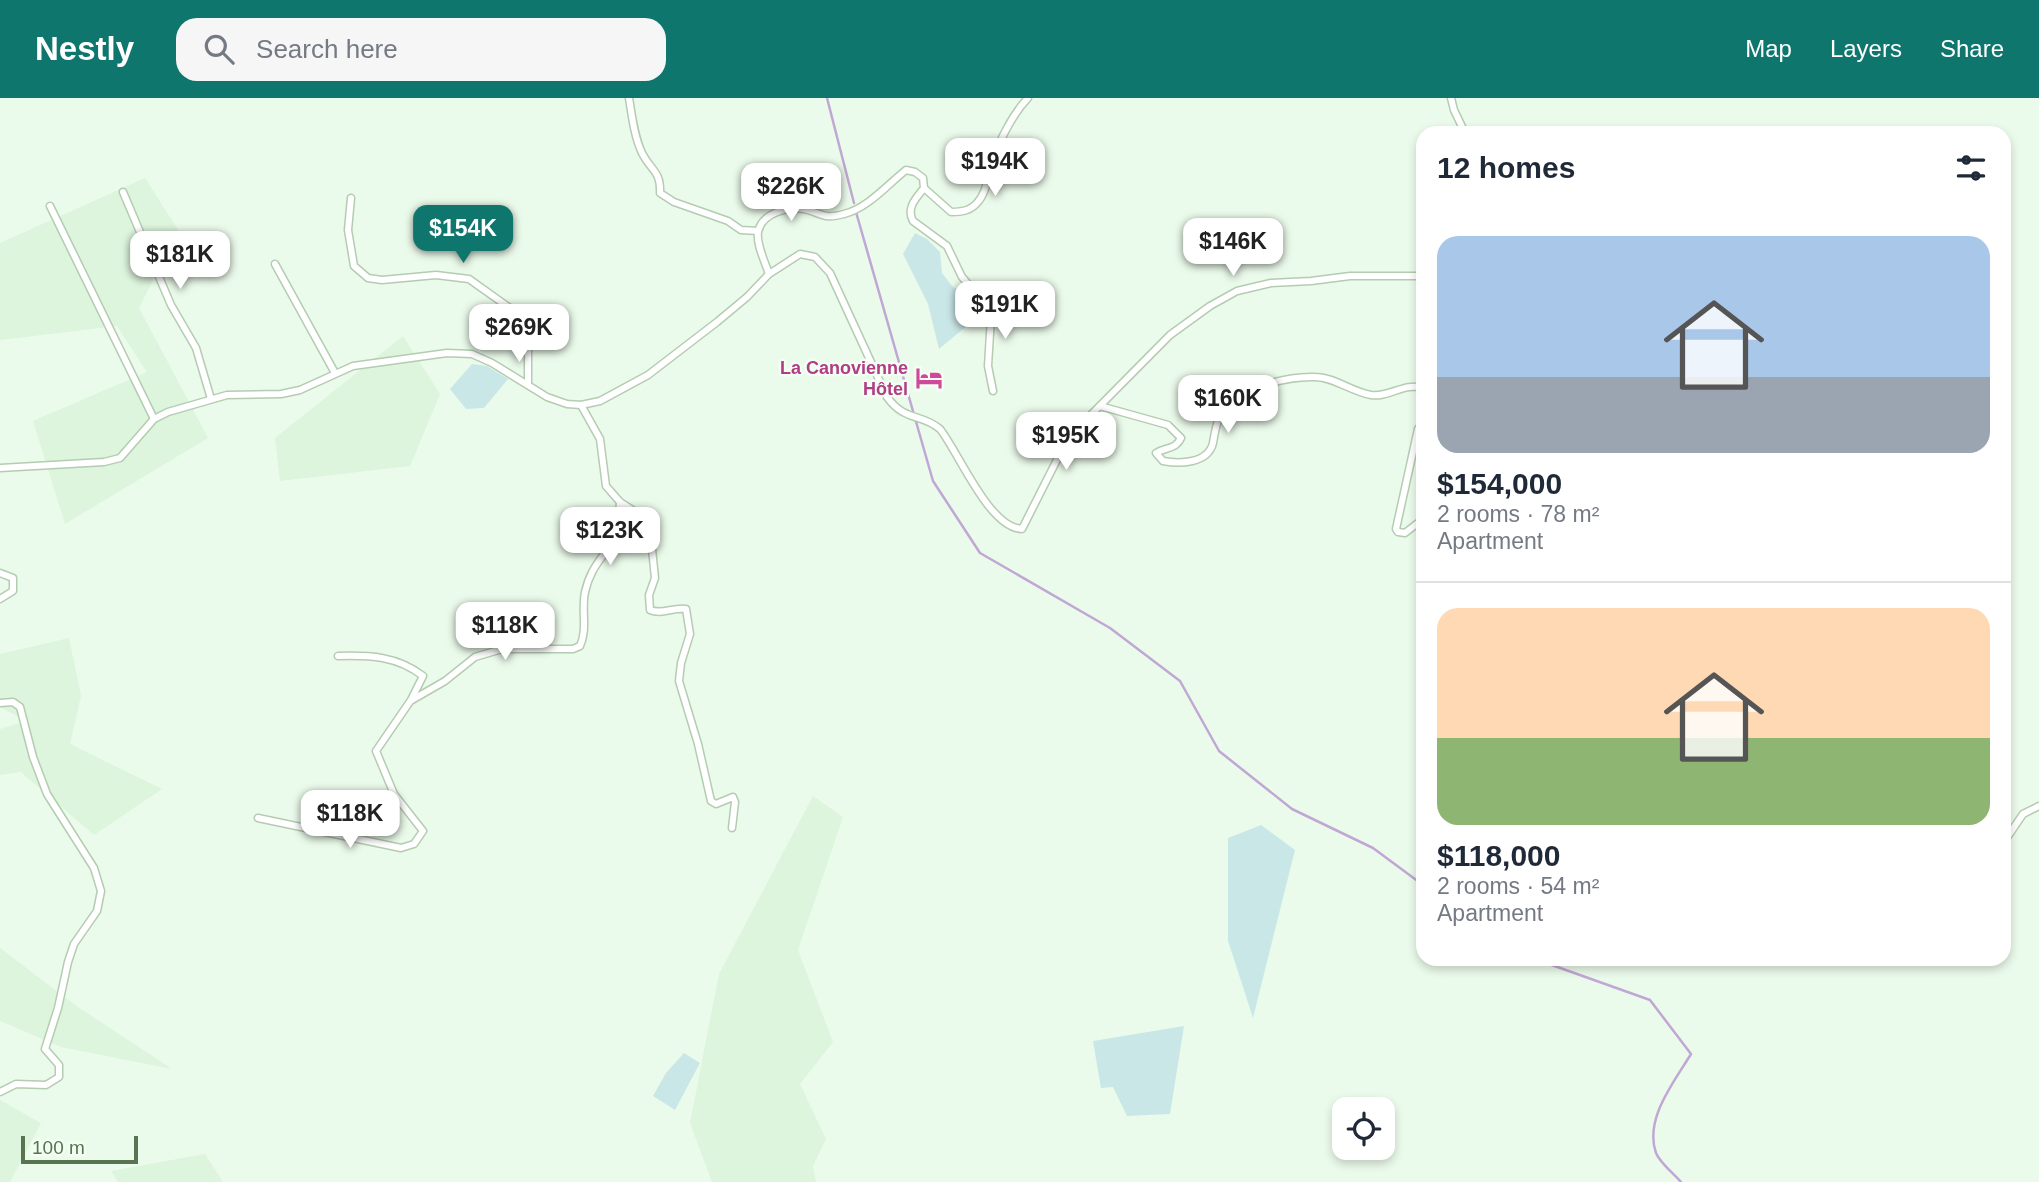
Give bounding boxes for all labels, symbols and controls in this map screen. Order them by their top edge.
search box [176,18,666,81]
text: Nestly [35,30,134,67]
icon: search [200,30,238,68]
text: Search here [256,34,398,64]
text: Map [1745,35,1792,62]
text: Layers [1830,35,1902,62]
text: Share [1940,35,2004,62]
pin: $194K [946,139,1044,198]
text: $194K [961,148,1029,174]
icon: filters [1952,149,1990,187]
text: 12 homes [1437,151,1575,184]
pin: $226K [742,164,840,223]
text: $226K [757,173,825,199]
pin: $154K [414,206,512,265]
text: $154K [429,215,497,241]
pin: $146K [1184,218,1282,278]
text: $146K [1199,228,1267,254]
pin: $181K [131,232,229,291]
text: $181K [146,241,214,267]
pin: $191K [956,282,1054,341]
icon: home [1651,282,1777,408]
text: $191K [971,291,1039,317]
pin: $269K [470,304,568,364]
text: $269K [485,314,553,340]
place label: La Canovienne Hôtel [780,358,908,399]
hotel icon: La Canovienne Hôtel [914,363,944,393]
pin: $160K [1179,376,1277,435]
text: $160K [1194,385,1262,411]
pin: $195K [1017,412,1115,472]
text: $195K [1032,422,1100,448]
text: $154,000 [1437,467,1562,500]
text: 2 rooms · 78 m² [1437,501,1599,527]
pin: $123K [561,508,659,567]
text: $123K [576,517,644,543]
text: Apartment [1437,528,1543,554]
pin: $118K [456,602,554,662]
text: $118K [472,612,538,638]
icon: home [1651,654,1777,780]
pin: $118K [301,790,399,850]
text: $118K [317,800,383,826]
text: $118,000 [1437,839,1560,872]
text: 2 rooms · 54 m² [1437,873,1599,899]
text: Apartment [1437,900,1543,926]
map controls [1332,1097,1395,1160]
button: locate [1332,1097,1395,1160]
scale bar [21,1133,138,1165]
text: 100 m [32,1137,85,1158]

